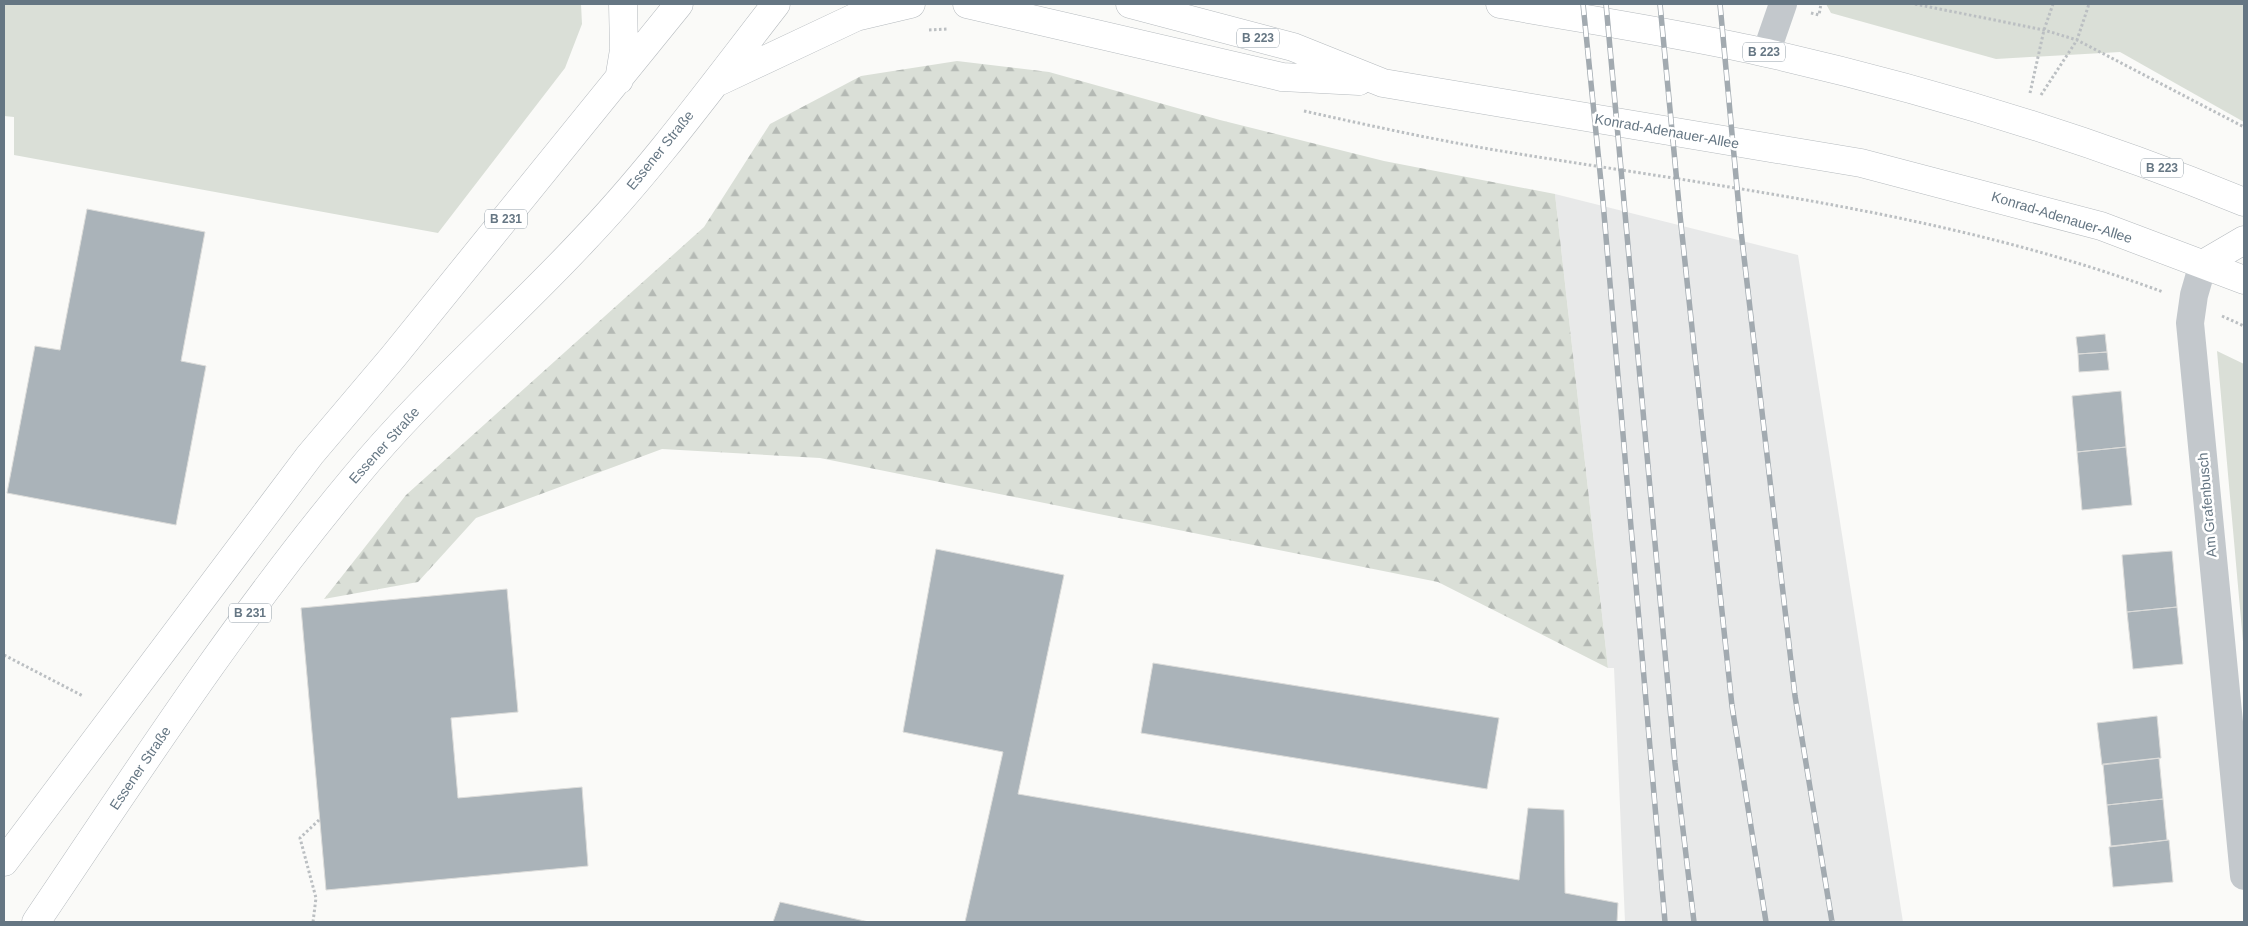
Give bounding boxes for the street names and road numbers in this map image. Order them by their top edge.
road number: B 223 [1237,28,1279,48]
road number: B 223 [1743,42,1785,62]
street label: Essener Straße [623,107,697,193]
street label: Konrad-Adenauer-Allee [1594,110,1741,152]
road number: B 223 [2141,158,2183,178]
street label: Konrad-Adenauer-Allee [1990,188,2134,246]
road number: B 231 [485,210,527,228]
street label: Essener Straße [346,403,423,486]
street label: Am Grafenbusch [2194,452,2220,558]
road number: B 231 [229,604,271,622]
street label: Essener Straße [106,723,174,813]

